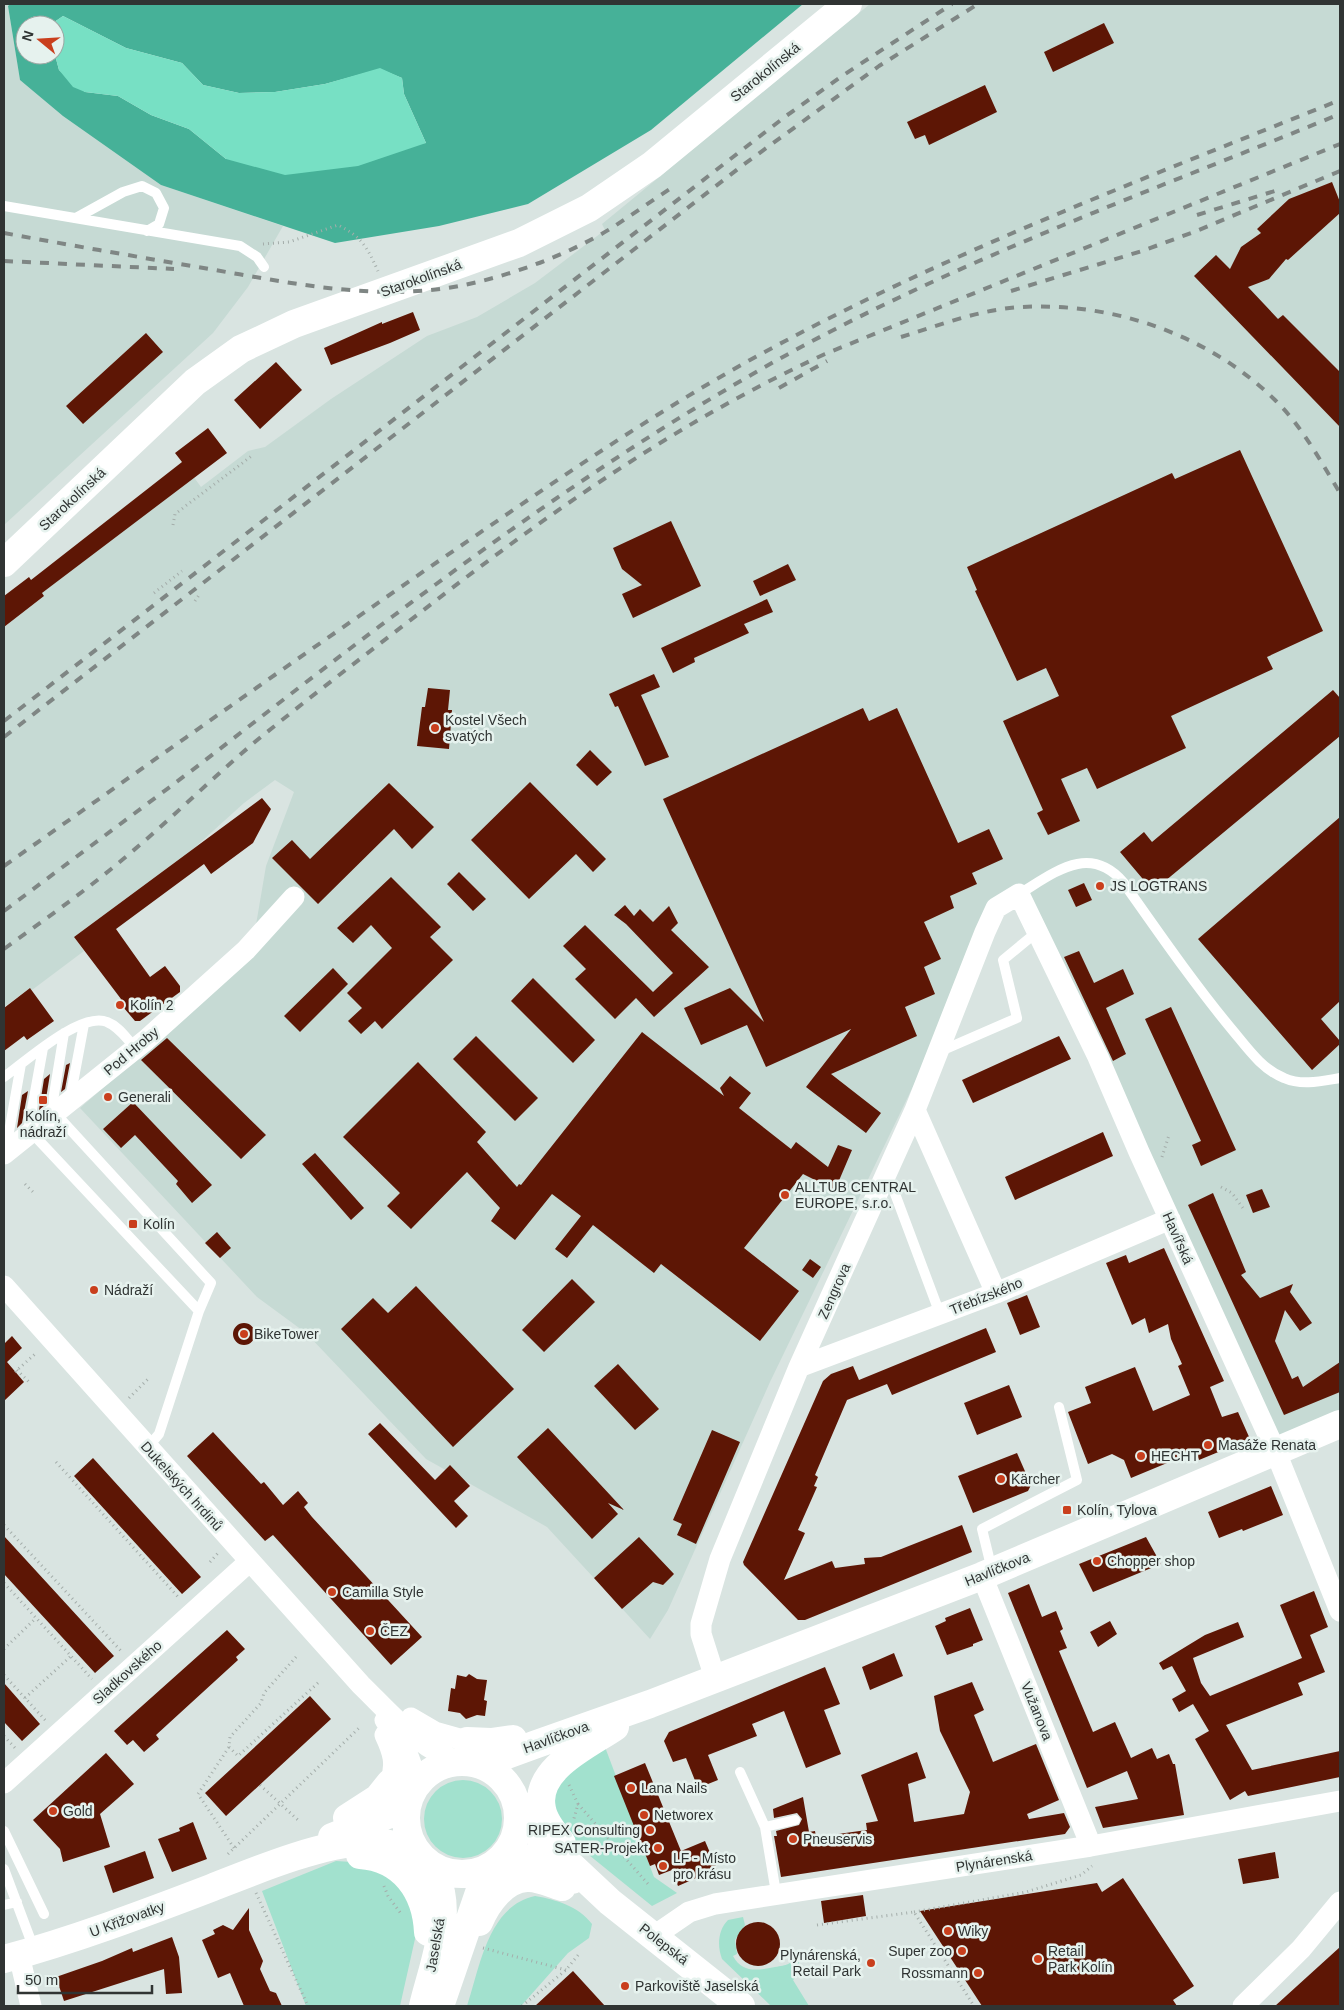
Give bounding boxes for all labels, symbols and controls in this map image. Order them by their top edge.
north arrow [15,15,65,65]
text: N [18,29,37,43]
street label: Starokolínská [727,39,803,105]
street label: Starokolínská [378,256,464,300]
street label: Starokolínská [36,464,109,534]
place label: Kostel Všech svatých [445,712,527,744]
marker: Kostel Všech svatých [429,722,441,734]
place label: JS LOGTRANS [1110,878,1207,894]
marker: JS LOGTRANS [1094,880,1106,892]
place label: Kolín 2 [130,997,174,1013]
marker: Kolín 2 [114,999,126,1011]
street label: Pod Hroby [101,1024,161,1078]
place label: Generali [118,1089,171,1105]
marker: Generali [102,1091,114,1103]
marker: Kolín, nádraží [37,1094,49,1106]
place label: Kolín, nádraží [20,1108,66,1140]
place label: ALLTUB CENTRAL EUROPE, s.r.o. [795,1179,916,1211]
marker: ALLTUB CENTRAL EUROPE, s.r.o. [779,1189,791,1201]
street label: Havířská [1159,1210,1197,1267]
place label: Kolín [143,1216,175,1232]
marker: Kolín [127,1218,139,1230]
street label: Zengrova [815,1261,853,1321]
street label: Třebízského [947,1274,1025,1318]
place label: Nádraží [104,1282,153,1298]
marker: Nádraží [88,1284,100,1296]
place label: BikeTower [254,1326,319,1342]
marker: BikeTower [238,1328,250,1340]
place label: Masáže Renata [1218,1437,1316,1453]
street label: Dukelských hrdinů [138,1438,226,1534]
marker: Masáže Renata [1202,1439,1214,1451]
place label: HECHT [1151,1448,1200,1464]
marker: HECHT [1135,1450,1147,1462]
place label: Kärcher [1011,1471,1060,1487]
marker: Kärcher [995,1473,1007,1485]
place label: Kolín, Tylova [1077,1502,1157,1518]
marker: Kolín, Tylova [1061,1504,1073,1516]
street label: Havlíčkova [962,1549,1032,1589]
place label: Chopper shop [1107,1553,1195,1569]
marker: Chopper shop [1091,1555,1103,1567]
place label: Camilla Style [342,1584,424,1600]
marker: Camilla Style [326,1586,338,1598]
place label: ČEZ [380,1623,408,1639]
marker: ČEZ [364,1625,376,1637]
street label: Sladkovského [89,1637,165,1707]
street label: Vužanova [1018,1679,1056,1743]
street label: Havlíčkova [521,1718,591,1756]
place label: Lana Nails [641,1780,707,1796]
marker: Lana Nails [625,1782,637,1794]
place label: Gold [63,1803,93,1819]
marker: Gold [47,1805,59,1817]
place label: Networex [654,1807,713,1823]
marker: Networex [638,1809,650,1821]
place label: RIPEX Consulting [528,1822,640,1838]
marker: RIPEX Consulting [644,1824,656,1836]
place label: Pneuservis [803,1831,872,1847]
marker: Pneuservis [787,1833,799,1845]
place label: SATER-Projekt [554,1840,648,1856]
marker: SATER-Projekt [652,1842,664,1854]
street label: Plynárenská [955,1847,1034,1875]
place label: LF - Místo pro krásu [673,1850,736,1882]
marker: LF - Místo pro krásu [657,1860,669,1872]
street label: U Křižovatky [87,1898,167,1940]
street label: Jaselská [422,1917,448,1973]
street label: Polepská [636,1920,692,1968]
place label: Wiky [958,1923,988,1939]
marker: Wiky [942,1925,954,1937]
place label: Super zoo [888,1943,952,1959]
place label: Retail Park Kolín [1048,1943,1113,1975]
marker: Super zoo [956,1945,968,1957]
place label: Plynárenská, Retail Park [780,1947,862,1979]
marker: Retail Park Kolín [1032,1953,1044,1965]
marker: Plynárenská, Retail Park [865,1957,877,1969]
scale bar [18,1962,151,1994]
place label: Rossmann [901,1965,968,1981]
marker: Rossmann [972,1967,984,1979]
text: 50 m [25,1971,58,1988]
place label: Parkoviště Jaselská [635,1978,759,1994]
marker: Parkoviště Jaselská [619,1980,631,1992]

